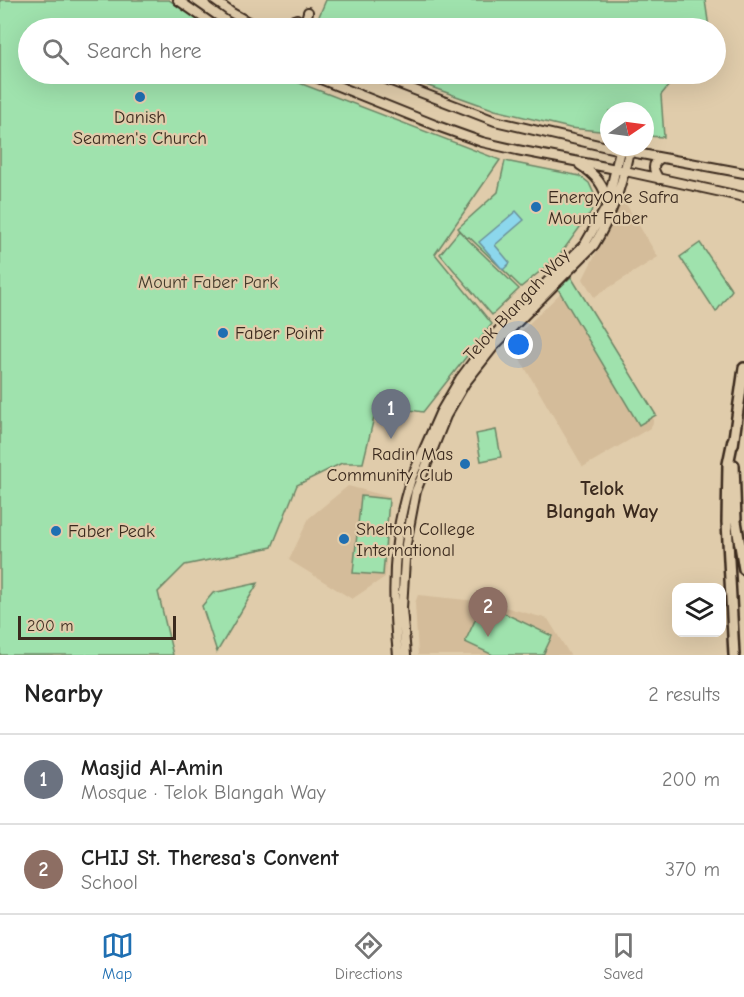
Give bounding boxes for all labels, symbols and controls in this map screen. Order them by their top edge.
search box [18,18,726,84]
icon: search [39,35,72,68]
text: Search here [87,38,202,64]
marker: Danish Seamen's Church [133,90,147,104]
north arrow [600,102,654,156]
place label: Danish Seamen's Church [73,107,207,149]
place label: EnergyOne Safra Mount Faber [548,187,679,229]
marker: EnergyOne Safra Mount Faber [529,200,543,214]
street label: Telok Blangah Way [460,244,575,365]
park label: Mount Faber Park [138,272,278,293]
place label: Faber Point [235,323,324,344]
marker: Faber Point [216,326,230,340]
your location [504,330,533,359]
pin: 1 [372,390,410,439]
place label: Radin Mas Community Club [326,444,453,486]
marker: Radin Mas Community Club [458,457,472,471]
district label: Telok Blangah Way [546,477,659,523]
place label: Shelton College International [356,519,475,561]
place label: Faber Peak [68,521,155,542]
marker: Faber Peak [49,524,63,538]
marker: Shelton College International [337,532,351,546]
map controls [672,583,726,637]
button: layers [672,583,726,637]
pin: 2 [468,588,508,637]
scale bar [18,613,176,640]
text: 200 m [27,617,73,635]
text: Nearby [24,679,103,709]
text: 2 results [648,683,720,706]
text: Masjid Al-Amin [81,755,223,781]
text: 1 [40,768,47,791]
text: 200 m [662,768,720,791]
text: Mosque · Telok Blangah Way [81,781,326,804]
text: CHIJ St. Theresa's Convent [81,845,339,871]
text: 2 [39,858,48,881]
text: 370 m [665,858,720,881]
text: School [81,871,138,894]
tab: Map [101,929,134,983]
tab: Directions [335,929,402,983]
tab: Saved [603,929,643,983]

